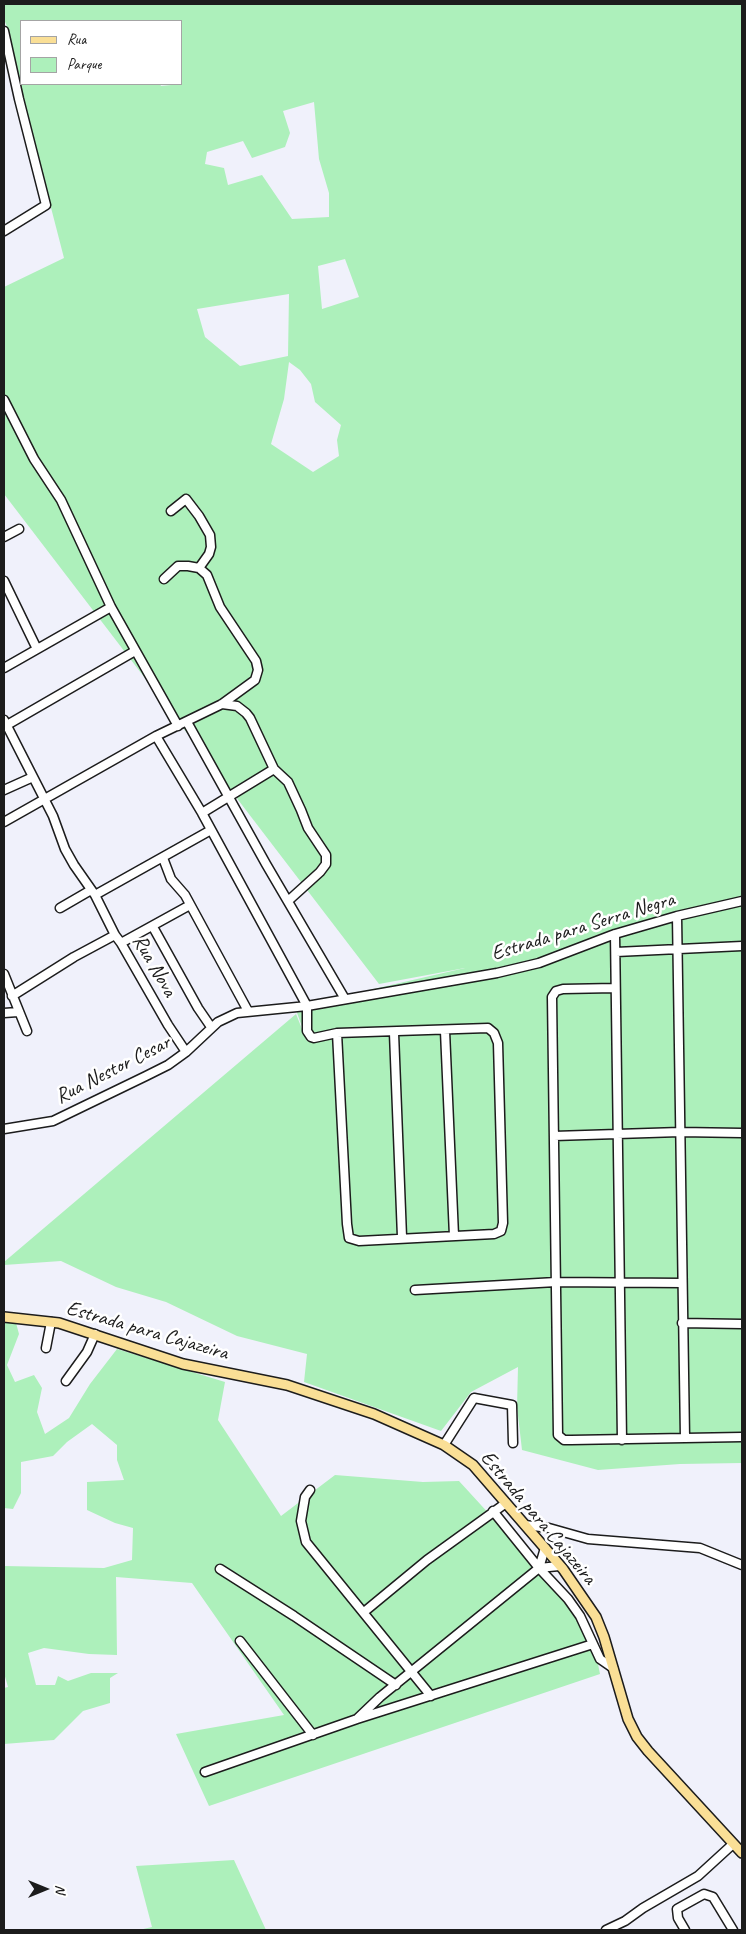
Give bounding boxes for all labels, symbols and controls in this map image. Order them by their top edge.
legend [20,20,182,85]
text: Rua [67,30,86,49]
text: Parque [67,55,101,74]
street label: Estrada para Serra Negra [488,887,678,967]
street label: Rua Nova [126,931,182,1001]
street label: Rua Nestor Cesar [51,1030,175,1110]
street label: Estrada para Cajazeira [63,1296,231,1366]
street label: Estrada para Cajazeira [475,1446,601,1590]
north arrow [20,1864,70,1914]
text: N [52,1885,69,1893]

